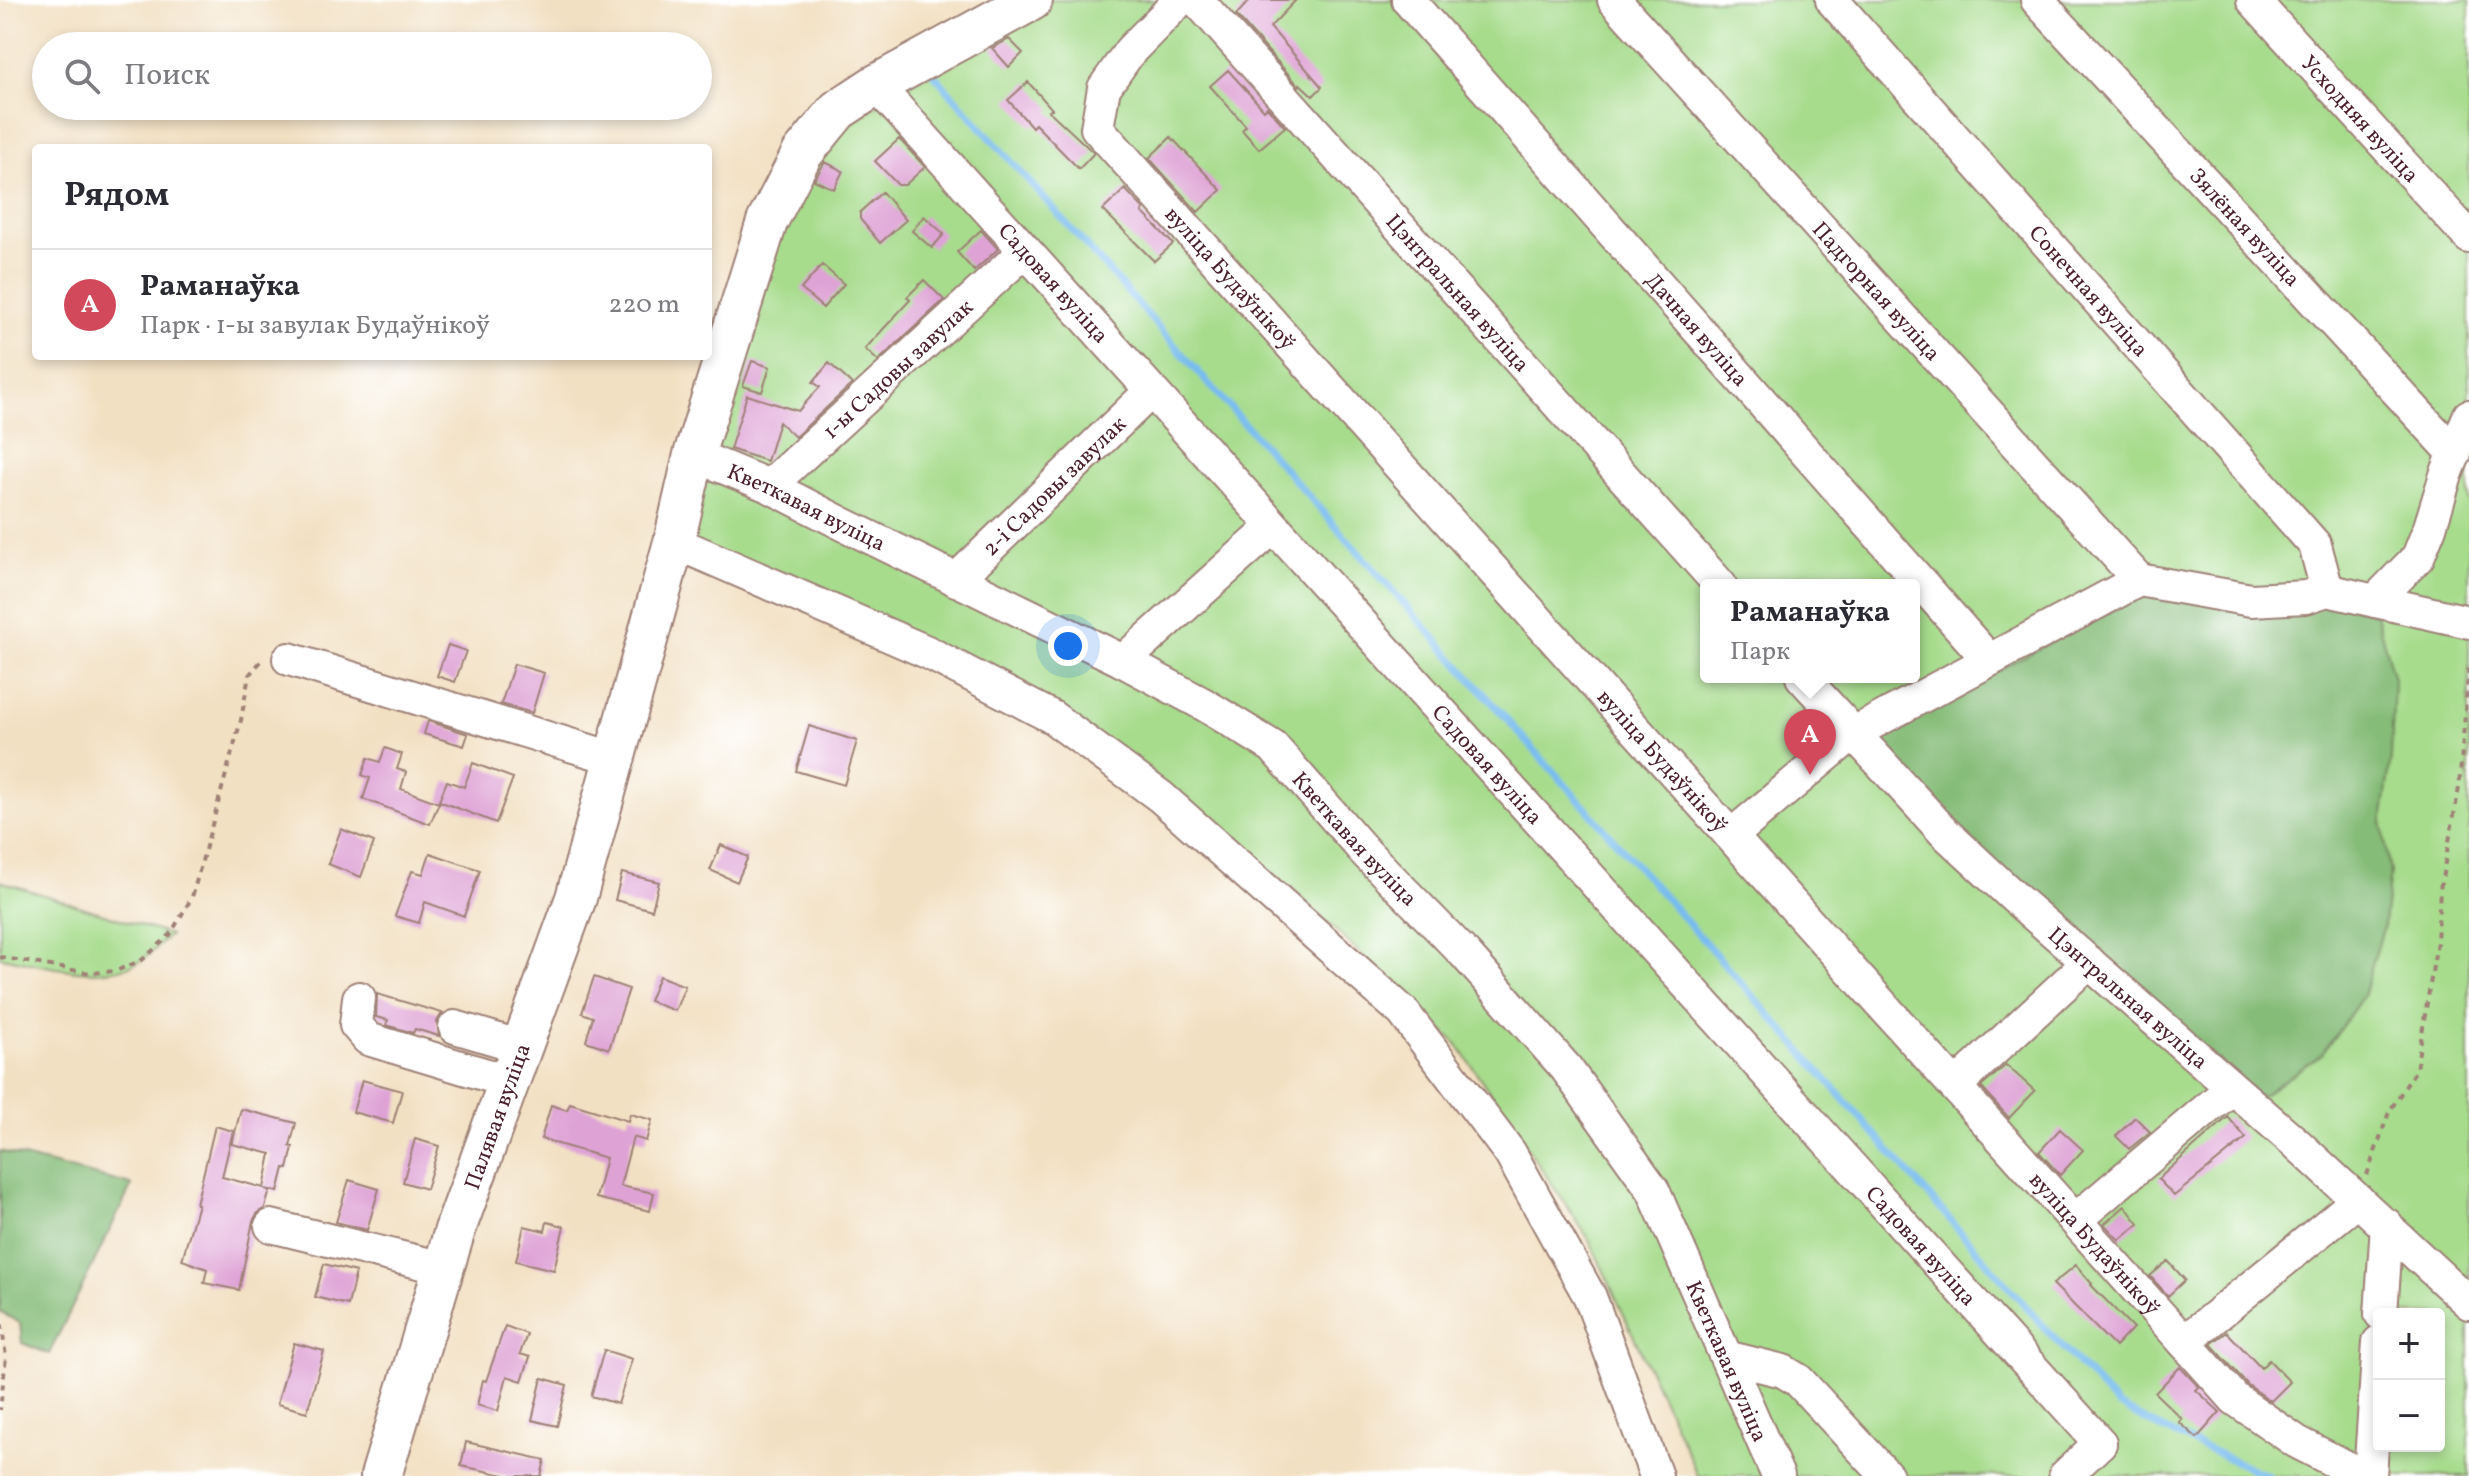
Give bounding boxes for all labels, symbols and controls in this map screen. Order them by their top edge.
search box [32,32,712,120]
street label: Усходняя вуліца [2293,49,2425,191]
icon: search [60,54,104,98]
text: Поиск [124,55,210,97]
street label: Зялёная вуліца [2181,162,2307,295]
text: Рядом [64,173,169,220]
street label: вуліца Будаўнікоў [1156,201,1302,358]
street label: Цэнтральная вуліца [1377,208,1536,380]
street label: Падгорная вуліца [1804,216,1947,369]
street label: Садовая вуліца [990,217,1115,351]
street label: Сонечная вуліца [2021,219,2154,365]
text: Раманаўка [140,266,300,308]
street label: Дачная вуліца [1637,267,1754,394]
text: A [81,287,99,323]
text: 220 m [608,287,680,323]
street label: 1-ы Садовы завулак [817,293,981,447]
text: Парк · 1-ы завулак Будаўнікоў [140,308,490,344]
street label: 2-і Садовы завулак [977,410,1134,564]
street label: Кветкавая вуліца [722,457,890,560]
popup [1700,579,1920,683]
text: Раманаўка [1730,592,1890,634]
your location [1048,626,1088,666]
text: Парк [1730,634,1790,670]
street label: вуліца Будаўнікоў [1589,683,1734,841]
street label: Садовая вуліца [1424,699,1549,833]
pin: A [1784,709,1836,775]
street label: Кветкавая вуліца [1284,766,1423,914]
street label: Цэнтральная вуліца [2040,921,2214,1078]
street label: Палявая вуліца [458,1040,540,1195]
street label: вуліца Будаўнікоў [2021,1166,2166,1323]
street label: Садовая вуліца [1857,1180,1982,1314]
street label: Кветкавая вуліца [1677,1276,1774,1447]
map controls [2373,1308,2445,1452]
button: + [2373,1308,2445,1380]
button: − [2373,1380,2445,1452]

